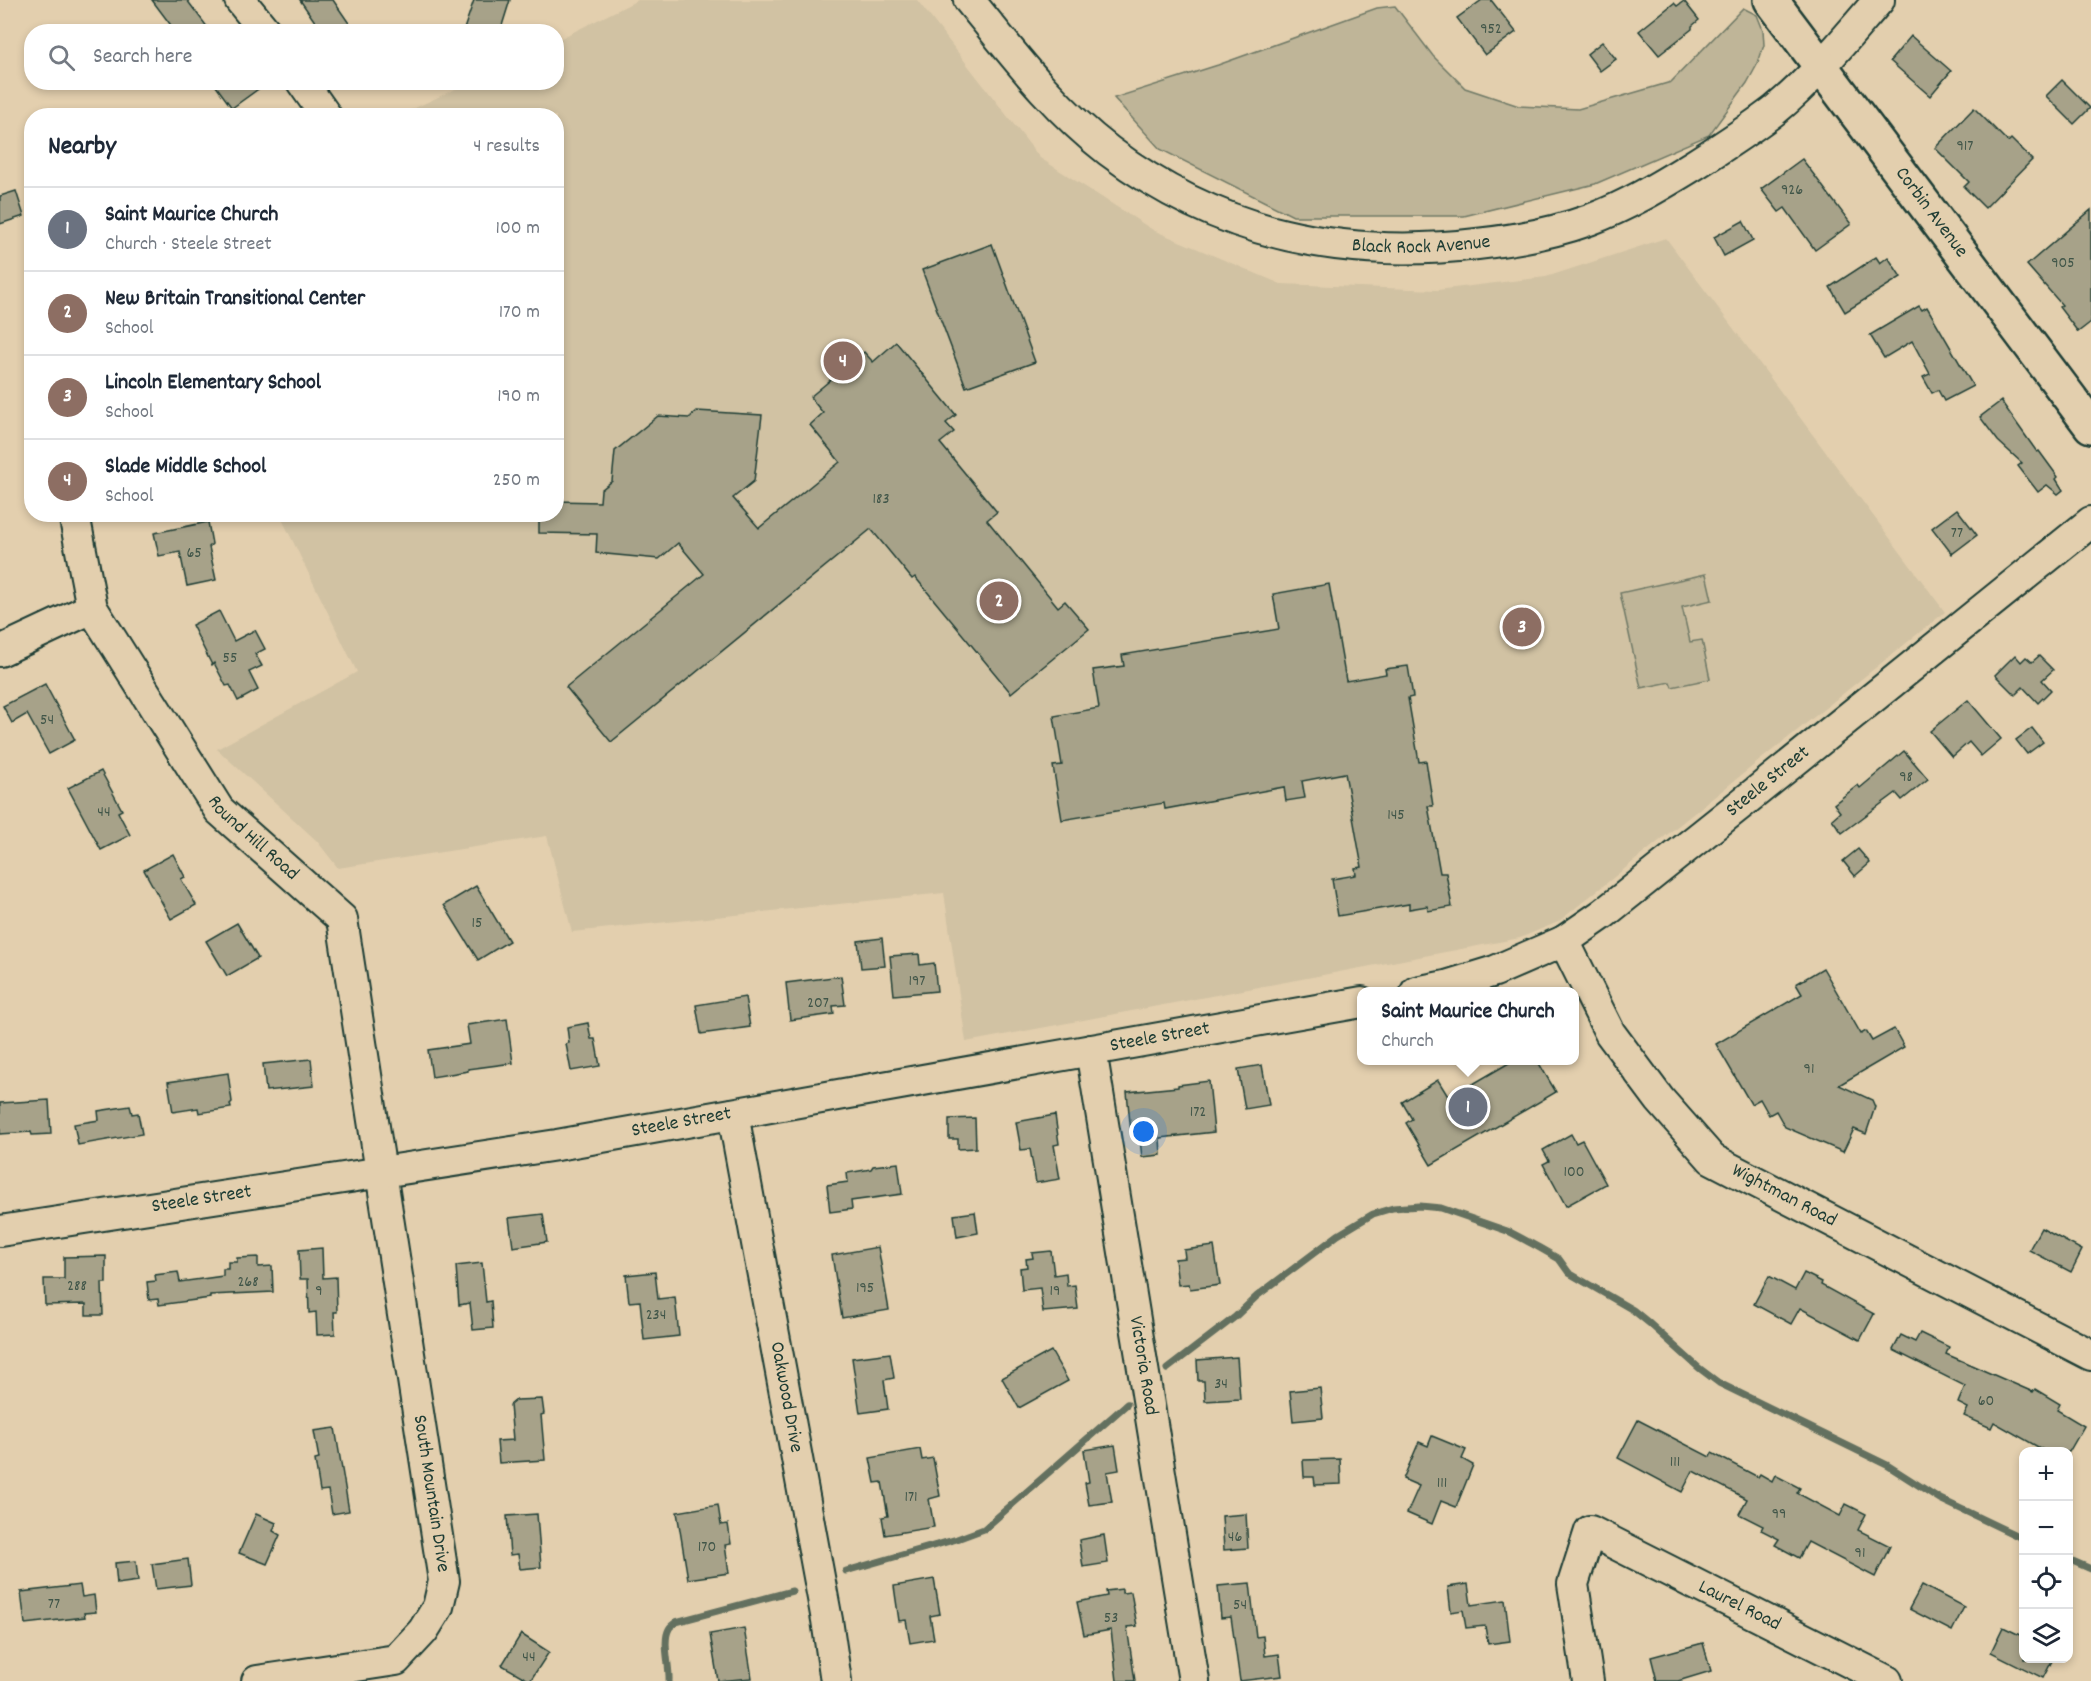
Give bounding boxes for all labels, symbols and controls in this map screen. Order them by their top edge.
house number: 952 [1480,18,1502,41]
search box [24,24,564,90]
icon: search [45,41,78,74]
text: Search here [93,42,192,73]
text: Nearby [48,129,116,166]
text: 4 results [473,133,540,161]
house number: 917 [1957,135,1973,158]
street label: Corbin Avenue [1887,161,1974,264]
house number: 926 [1781,179,1803,202]
text: Saint Maurice Church [105,200,278,231]
text: 1 [65,215,70,243]
text: 100 m [496,215,540,243]
street label: Black Rock Avenue [1351,229,1492,262]
text: Church · Steele Street [105,231,272,259]
house number: 905 [2051,252,2075,275]
text: New Britain Transitional Center [105,284,365,315]
text: 2 [63,299,72,327]
text: 170 m [499,299,540,327]
text: School [105,315,154,343]
pin: 4 [824,338,862,384]
text: Lincoln Elementary School [105,368,321,399]
text: 3 [63,383,72,411]
text: 190 m [497,383,540,411]
text: School [105,399,154,427]
text: Slade Middle School [105,452,266,483]
text: 4 [63,467,72,495]
text: 250 m [493,467,540,495]
text: School [105,483,154,511]
house number: 183 [872,488,890,511]
house number: 77 [1951,522,1963,545]
house number: 65 [186,542,202,565]
pin: 2 [980,578,1018,624]
pin: 3 [1502,604,1541,650]
house number: 55 [223,647,237,670]
house number: 54 [40,709,54,732]
street label: Steele Street [1720,740,1816,824]
house number: 98 [1899,766,1913,789]
street label: Round Hill Road [200,790,304,888]
house number: 44 [97,801,111,824]
house number: 145 [1387,804,1405,827]
house number: 15 [472,912,482,935]
house number: 197 [909,970,925,993]
popup [1357,987,1579,1065]
house number: 207 [807,992,829,1015]
text: Saint Maurice Church [1381,997,1555,1028]
street label: Steele Street [1108,1015,1212,1060]
text: Church [1381,1028,1434,1056]
house number: 91 [1804,1058,1814,1081]
pin: 1 [1448,1084,1488,1130]
street label: Steele Street [629,1100,733,1145]
house number: 172 [1190,1101,1206,1124]
your location [1129,1117,1158,1146]
street label: Wightman Road [1726,1157,1841,1235]
house number: 100 [1564,1161,1584,1184]
street label: Steele Street [150,1178,253,1221]
house number: 268 [237,1271,259,1294]
house number: 288 [67,1275,87,1298]
house number: 195 [856,1277,874,1300]
house number: 9 [315,1280,323,1303]
house number: 19 [1050,1280,1060,1303]
house number: 234 [646,1304,666,1327]
street label: Victoria Road [1121,1314,1164,1417]
street label: Oakwood Drive [762,1339,810,1455]
house number: 34 [1214,1373,1228,1396]
house number: 60 [1978,1390,1994,1413]
street label: South Mountain Drive [405,1413,456,1574]
map controls [2019,1447,2073,1663]
button: + [2019,1447,2073,1501]
house number: 111 [1670,1451,1680,1474]
house number: 111 [1437,1472,1447,1495]
house number: 171 [904,1486,918,1509]
button: − [2019,1501,2073,1555]
house number: 99 [1772,1503,1786,1526]
house number: 46 [1228,1526,1242,1549]
house number: 170 [698,1536,716,1559]
house number: 91 [1855,1542,1865,1565]
button: locate [2019,1555,2073,1609]
street label: Laurel Road [1693,1574,1785,1639]
house number: 77 [48,1593,60,1616]
house number: 54 [1233,1594,1247,1617]
house number: 53 [1104,1607,1118,1630]
button: layers [2019,1609,2073,1663]
house number: 44 [522,1646,536,1669]

